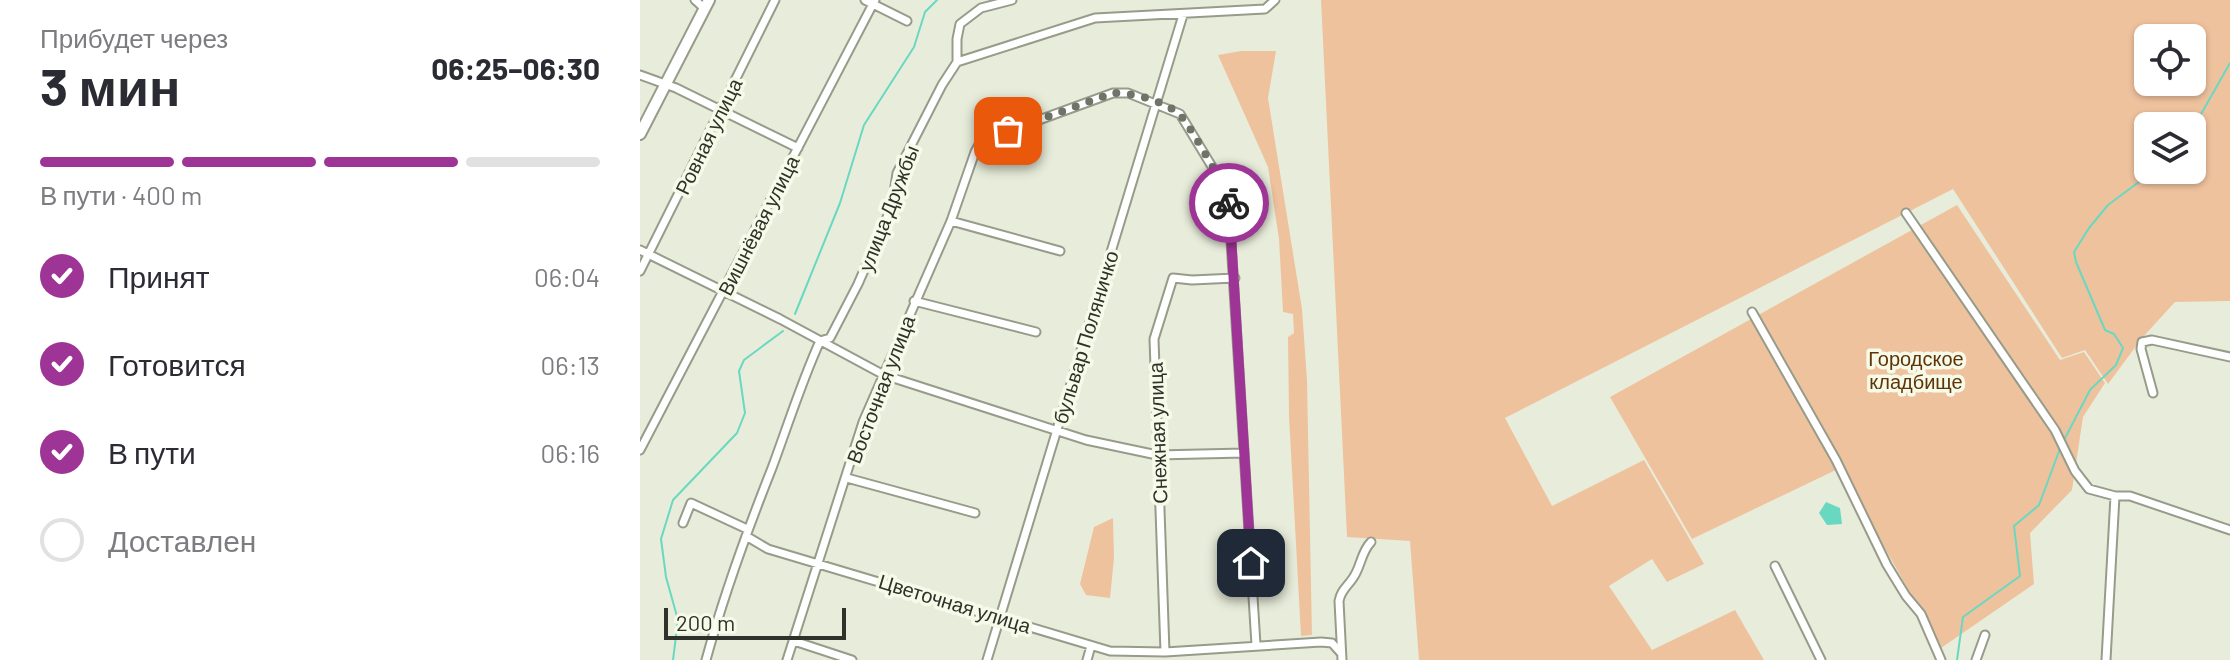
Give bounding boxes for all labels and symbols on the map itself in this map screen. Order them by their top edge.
street label: Ровная улица [670,73,747,198]
pin [974,97,1042,165]
street label: улица Дружбы [853,142,923,274]
street label: Вишнёвая улица [712,150,804,299]
courier [1189,163,1269,243]
street label: бульвар Поляничко [1047,248,1123,426]
street label: Восточная улица [841,311,920,466]
park label: Городское кладбище [1868,346,1964,393]
street label: Снежная улица [1143,361,1171,504]
pin [1217,529,1285,597]
street label: Цветочная улица [876,568,1035,638]
scale bar [664,604,846,640]

